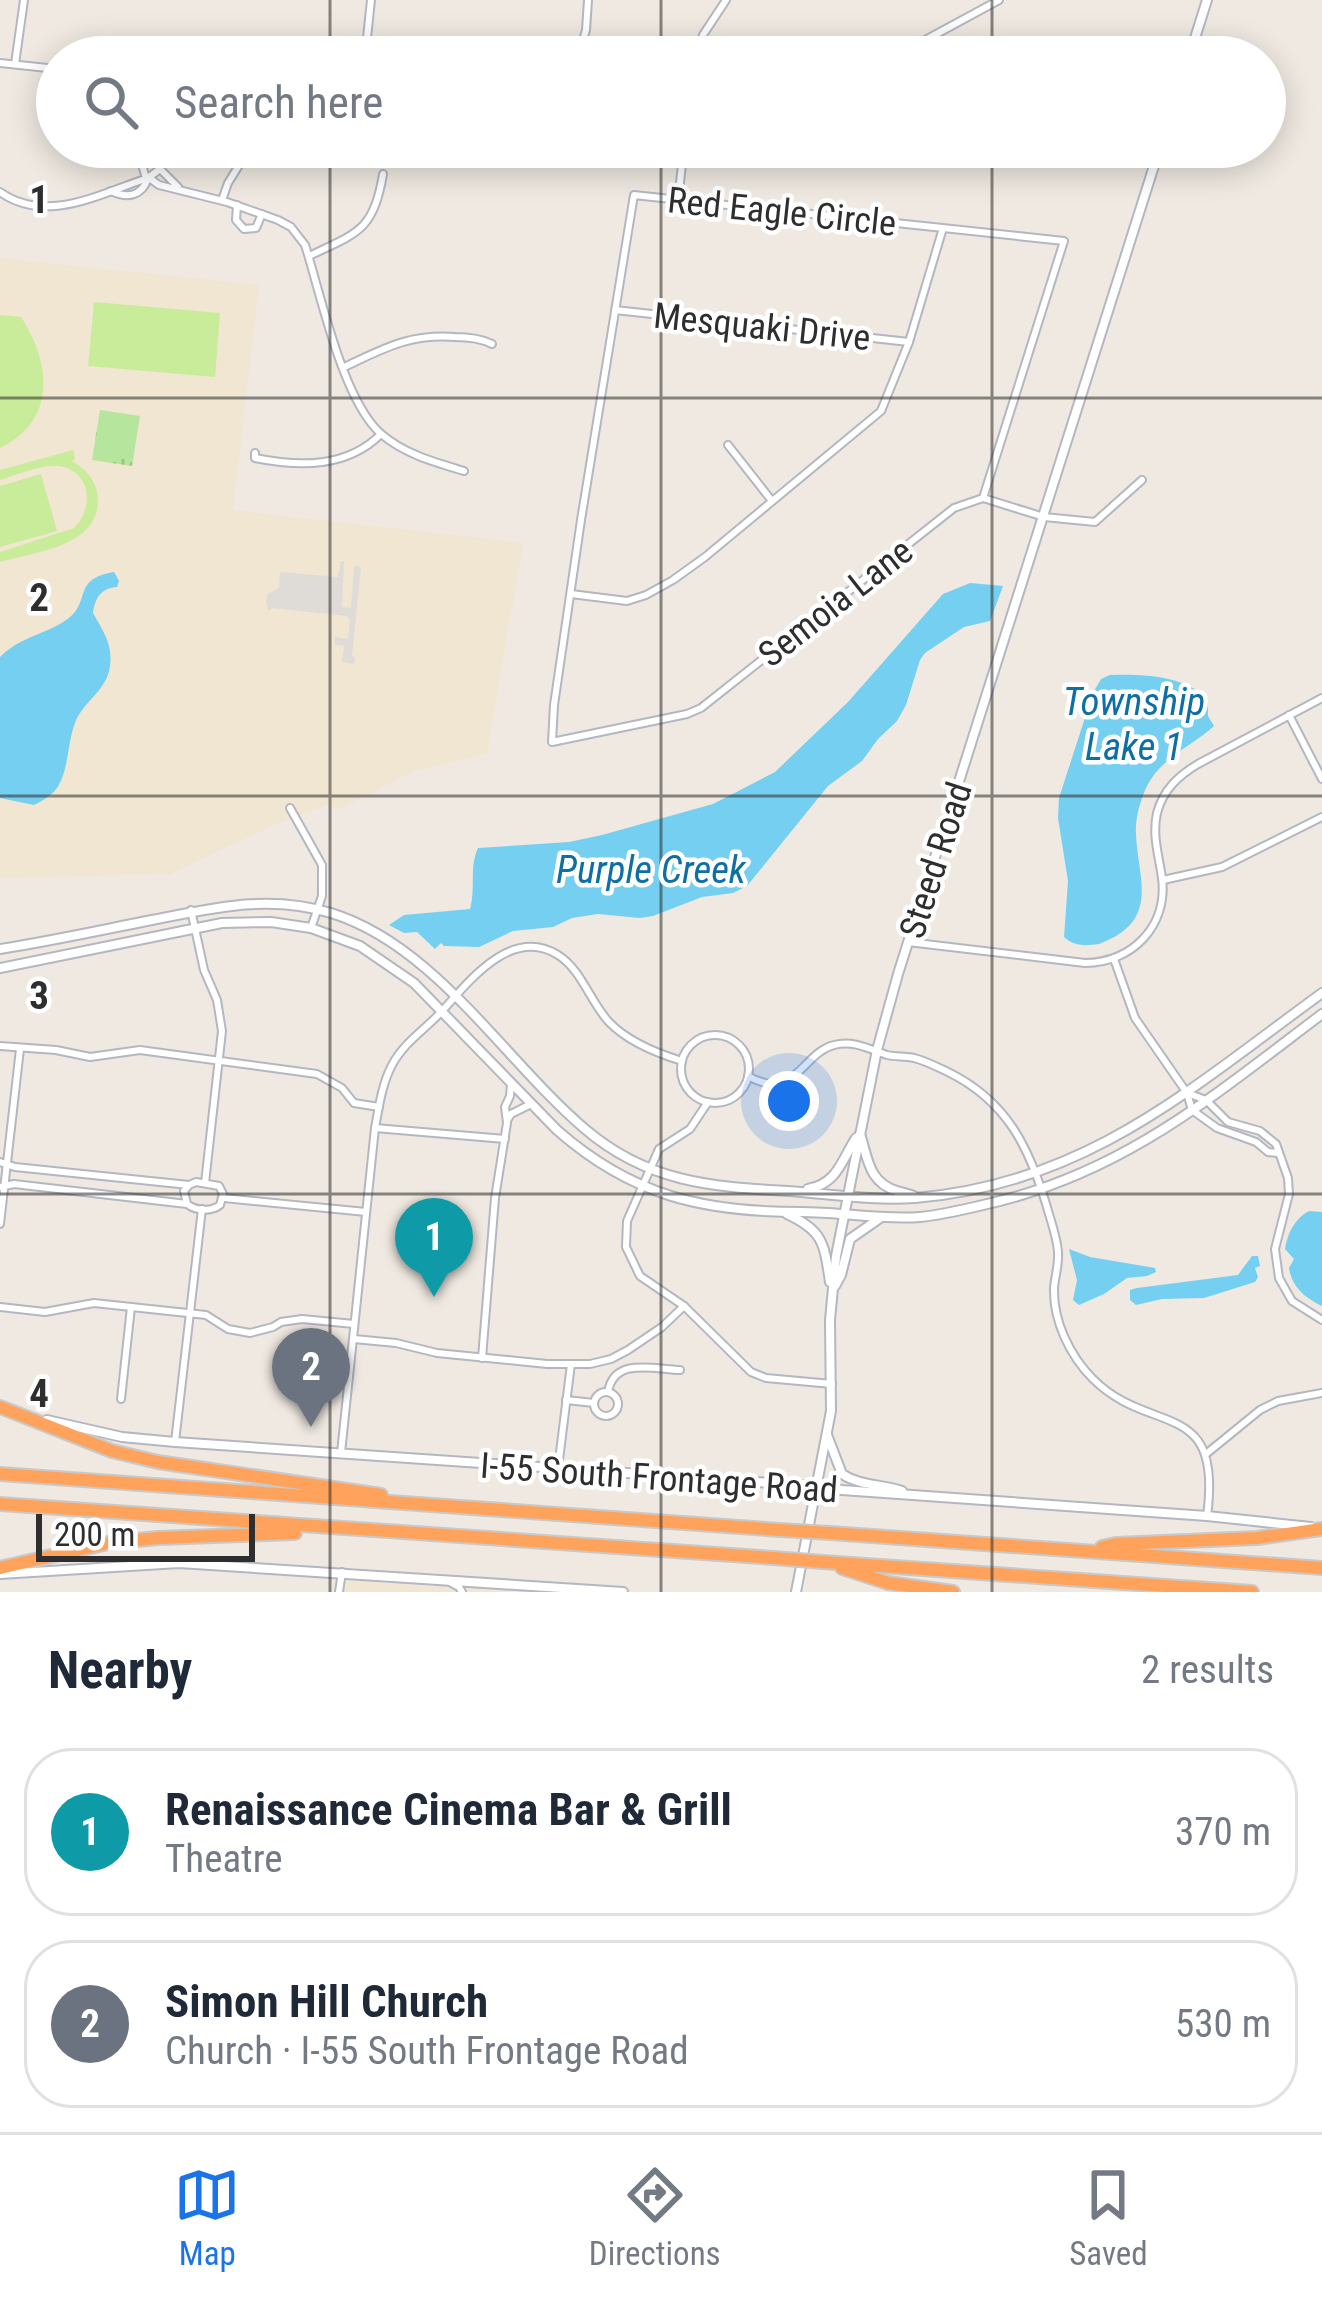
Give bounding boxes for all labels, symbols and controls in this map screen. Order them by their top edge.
search box [36,36,1286,168]
icon: search [78,69,144,135]
text: Search here [174,76,383,129]
text: 1 [29,177,49,223]
street label: Red Eagle Circle [666,179,898,245]
street label: Mesquaki Drive [651,295,872,359]
street label: Semoia Lane [751,530,921,676]
text: 2 [29,575,49,621]
water label: Township Lake 1 [1063,679,1205,770]
street label: Steed Road [891,777,981,944]
water label: Purple Creek [556,847,747,893]
text: 3 [29,973,49,1019]
your location [759,1071,819,1131]
pin: 1 [395,1198,473,1297]
pin: 2 [272,1328,350,1427]
text: 4 [29,1371,49,1417]
street label: I-55 South Frontage Road [479,1445,839,1511]
scale bar [36,1508,255,1561]
text: 200 m [54,1515,135,1554]
text: Nearby [48,1641,192,1700]
text: 2 results [1141,1647,1274,1693]
text: Renaissance Cinema Bar & Grill [165,1783,732,1836]
text: 1 [80,1809,100,1855]
text: 370 m [1175,1809,1271,1855]
text: Theatre [165,1836,282,1882]
text: Simon Hill Church [165,1975,488,2028]
text: 2 [80,2001,100,2047]
text: 530 m [1175,2001,1271,2047]
text: Church · I-55 South Frontage Road [165,2028,689,2074]
tab: Map [174,2162,240,2273]
tab: Directions [589,2162,721,2273]
tab: Saved [1069,2162,1148,2273]

